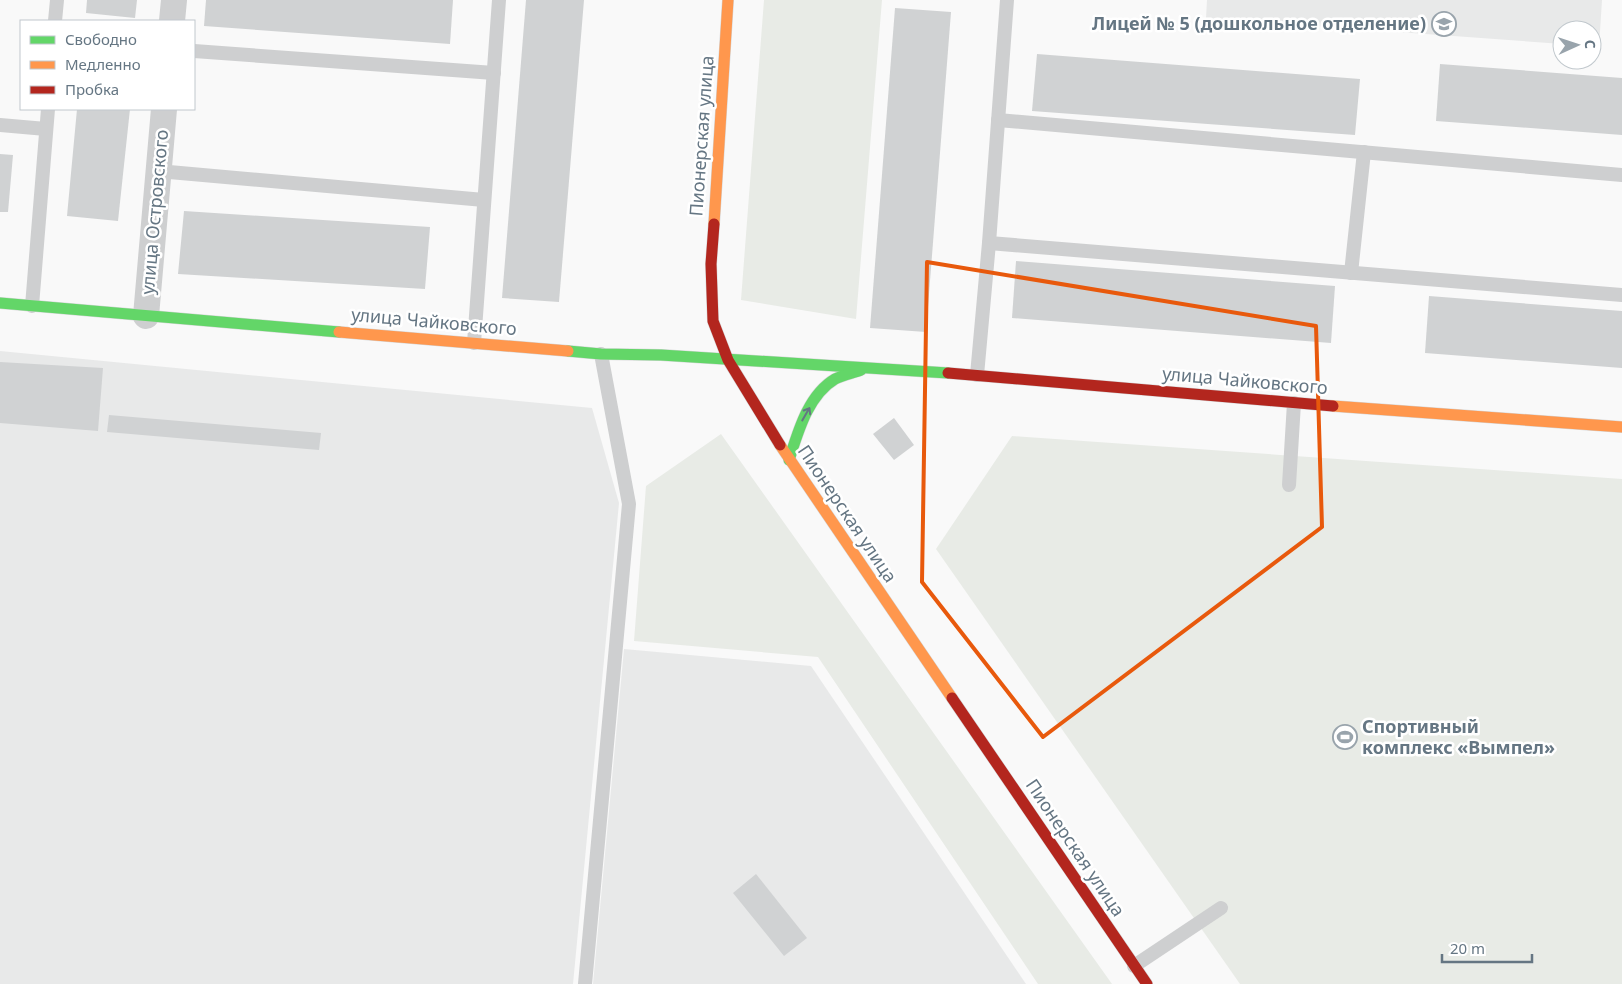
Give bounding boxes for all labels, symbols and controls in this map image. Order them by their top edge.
place label: Лицей № 5 (дошкольное отделение) [1092,11,1426,35]
school or university icon: Лицей № 5 (дошкольное отделение) [1431,11,1457,37]
legend [20,20,195,110]
north arrow [1552,20,1602,70]
text: Свободно [65,29,137,49]
text: С [1581,39,1600,49]
text: Медленно [65,54,141,74]
street label: Пионерская улица [683,55,719,217]
text: Пробка [65,79,119,99]
street label: улица Островского [135,128,173,295]
street label: улица Чайковского [350,302,518,340]
street label: улица Чайковского [1161,361,1329,399]
one-way arrow [802,408,812,422]
street label: Пионерская улица [793,440,903,587]
place label: Спортивный комплекс «Вымпел» [1362,714,1555,759]
sports icon: Спортивный комплекс «Вымпел» [1332,724,1358,750]
street label: Пионерская улица [1021,774,1131,921]
scale bar [1442,932,1532,964]
text: 20 m [1450,938,1485,958]

